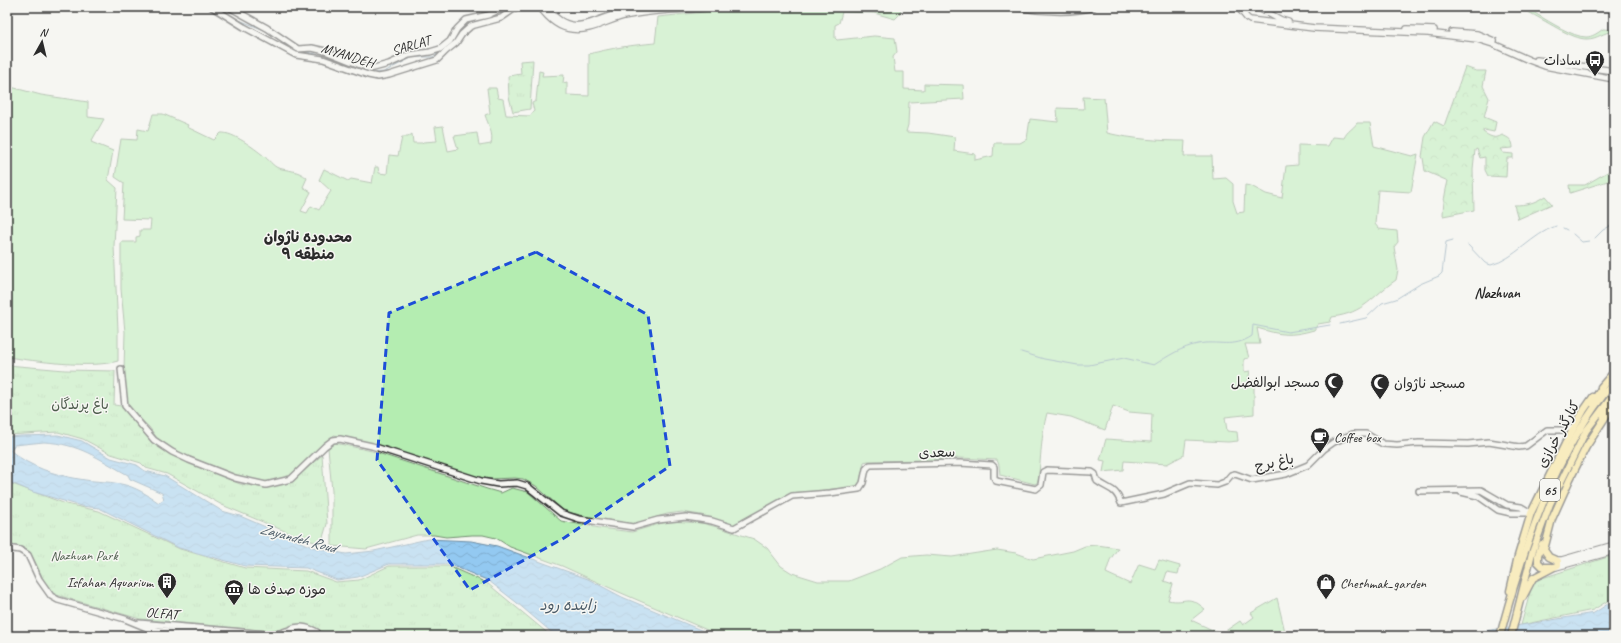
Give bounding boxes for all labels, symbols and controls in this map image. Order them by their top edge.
north arrow [22,22,62,62]
text: N [39,25,50,40]
street label: SARLAT [390,31,436,59]
street label: MYANDEH [319,39,378,72]
bus stop icon: سادات [1584,49,1606,77]
place label: سادات [1544,52,1581,69]
district label: محدوده ناژوان منطقه ۹ [264,228,352,264]
district label: Nazhvan [1474,284,1521,303]
mosque icon: مسجد ابوالفضل [1323,371,1345,399]
mosque icon: مسجد ناژوان [1369,372,1391,400]
place label: مسجد ابوالفضل [1231,374,1320,391]
place label: مسجد ناژوان [1394,375,1465,392]
park label: باغ پرندگان [51,396,109,414]
street label: کنارگذر خرازی [1533,398,1584,471]
cafe icon: Coffee box [1309,426,1331,454]
place label: Coffee box [1334,429,1382,446]
street label: سعدی [919,444,955,461]
street label: باغ برج [1253,450,1295,476]
road number: 65 [1540,479,1560,501]
water label: Zayandeh Roud [258,519,343,559]
park label: Nazhvan Park [50,547,118,564]
building icon: Isfahan Aquarium [156,571,178,599]
shop icon: Cheshmak_garden [1315,572,1337,600]
place label: Isfahan Aquarium [67,574,154,591]
place label: Cheshmak_garden [1340,575,1427,592]
museum icon: موزه صدف ها [223,578,245,606]
place label: موزه صدف ها [248,581,326,598]
water label: زاینده رود [539,596,597,615]
street label: OLFAT [145,604,182,623]

